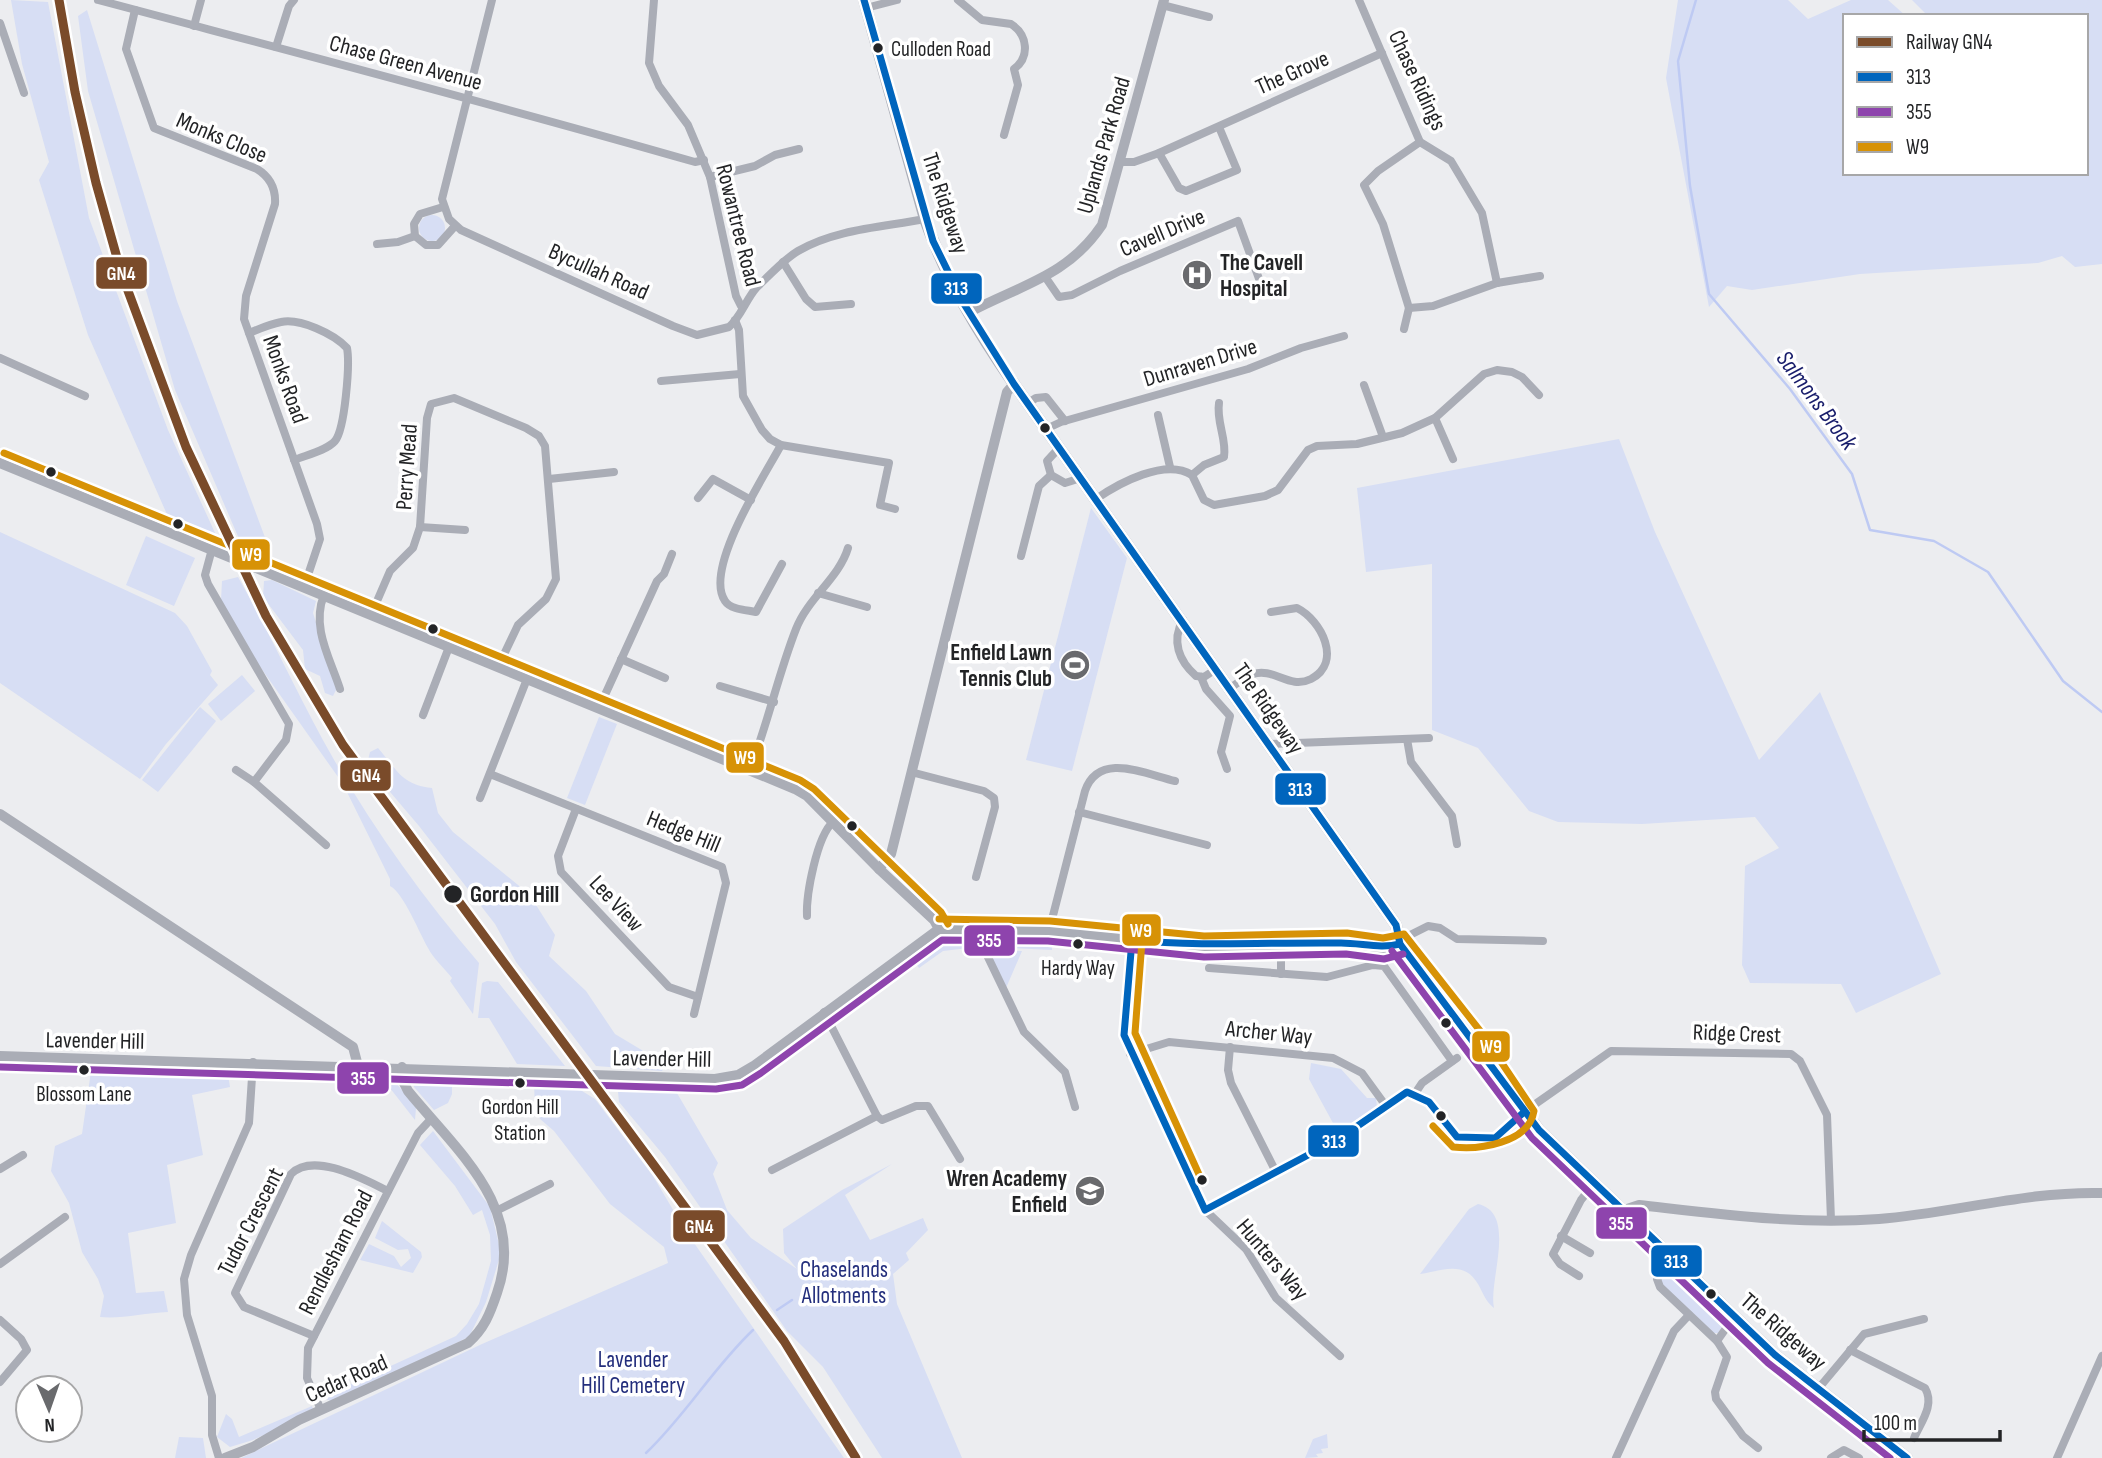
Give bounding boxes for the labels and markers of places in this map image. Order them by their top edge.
place label: Culloden Road [891,37,991,62]
marker: Culloden Road [871,41,885,55]
place label: The Cavell Hospital [1220,249,1303,303]
hospital icon: The Cavell Hospital [1180,258,1214,292]
unlabelled marker [1038,421,1052,435]
unlabelled marker [44,465,58,479]
unlabelled marker [171,517,185,531]
unlabelled marker [426,622,440,636]
place label: Enfield Lawn Tennis Club [950,639,1052,693]
sports icon: Enfield Lawn Tennis Club [1058,648,1092,682]
unlabelled marker [845,819,859,833]
place label: Gordon Hill [470,881,559,909]
marker: Gordon Hill [442,883,464,905]
marker: Hardy Way [1071,937,1085,951]
place label: Hardy Way [1041,956,1115,981]
unlabelled marker [1439,1016,1453,1030]
marker: Blossom Lane [77,1063,91,1077]
marker: Gordon Hill Station [513,1076,527,1090]
place label: Blossom Lane [36,1082,132,1107]
place label: Gordon Hill Station [481,1095,559,1146]
unlabelled marker [1434,1109,1448,1123]
place label: Wren Academy Enfield [946,1165,1067,1219]
unlabelled marker [1195,1173,1209,1187]
school or university icon: Wren Academy Enfield [1073,1174,1107,1208]
unlabelled marker [1704,1287,1718,1301]

